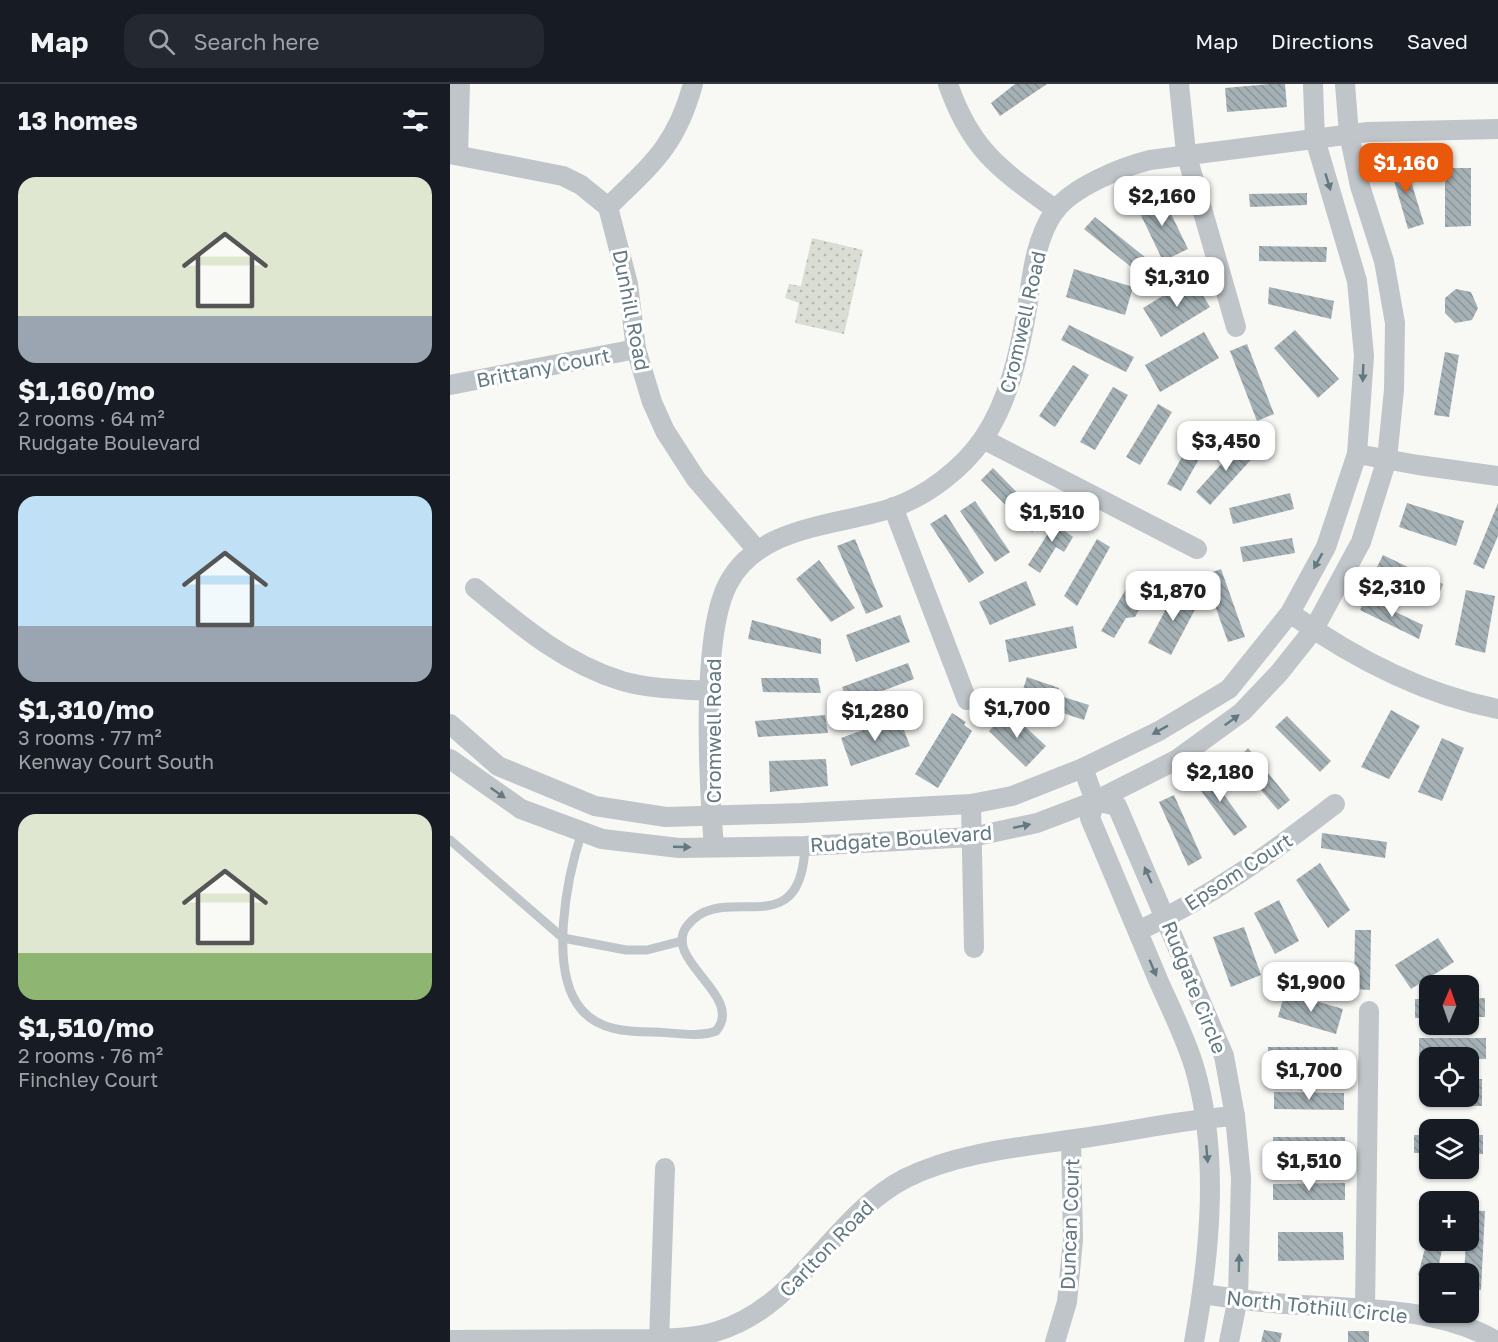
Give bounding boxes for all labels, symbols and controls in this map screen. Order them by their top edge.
search box [124,14,544,68]
text: Map [30,25,88,58]
icon: search [145,25,178,58]
text: Search here [193,28,319,55]
text: Map [1195,28,1238,54]
text: Directions [1271,28,1374,54]
text: Saved [1407,28,1468,54]
icon: filters [399,104,432,137]
text: 13 homes [18,105,138,136]
pin: $1,160 [1357,143,1455,194]
text: $1,160 [1373,150,1439,174]
one-way arrow [1324,173,1333,191]
pin: $2,160 [1113,176,1211,227]
text: $2,160 [1128,183,1196,207]
icon: home [171,216,279,324]
street label: Dunhill Road [608,247,656,373]
street label: Cromwell Road [994,249,1050,395]
pin: $1,310 [1128,257,1226,308]
text: $1,310 [1144,264,1210,288]
street label: Brittany Court [474,342,612,392]
one-way arrow [1359,364,1368,383]
text: $1,160/mo [18,375,155,406]
text: 2 rooms · 64 m² [18,406,165,430]
pin: $3,450 [1177,421,1275,472]
text: $3,450 [1191,428,1261,452]
text: Rudgate Boulevard [18,430,200,454]
pin: $1,510 [1003,492,1101,543]
text: $1,510 [1019,499,1085,523]
icon: home [171,535,279,643]
one-way arrow [1313,552,1323,569]
pin: $2,310 [1343,567,1441,618]
pin: $1,870 [1124,571,1222,622]
text: $2,310 [1358,574,1426,598]
text: $1,870 [1140,578,1206,602]
street label: Cromwell Road [701,658,725,804]
pin: $1,700 [968,688,1066,739]
pin: $1,280 [826,691,924,742]
text: $1,310/mo [18,694,154,725]
text: $1,700 [984,695,1051,719]
text: $1,280 [841,698,909,722]
one-way arrow [1225,714,1240,726]
text: 3 rooms · 77 m² [18,725,162,749]
one-way arrow [1151,725,1168,735]
text: Kenway Court South [18,749,214,773]
pin: $2,180 [1171,752,1269,803]
text: $2,180 [1186,759,1254,783]
one-way arrow [489,787,505,799]
street label: Rudgate Boulevard [809,820,993,856]
one-way arrow [1013,821,1032,831]
street label: Epsom Court [1180,827,1296,915]
one-way arrow [672,843,691,852]
icon: home [171,853,279,961]
one-way arrow [1143,866,1153,884]
street label: Rudgate Circle [1157,917,1233,1057]
one-way arrow [1149,959,1158,977]
pin: $1,900 [1262,962,1360,1013]
text: $1,900 [1277,969,1345,993]
north arrow [1419,975,1479,1035]
map controls [1419,975,1479,1323]
text: $1,510/mo [18,1012,154,1043]
text: 2 rooms · 76 m² [18,1043,163,1067]
button: locate [1419,1047,1479,1107]
pin: $1,700 [1260,1050,1358,1101]
text: $1,700 [1276,1057,1343,1081]
text: Finchley Court [18,1067,158,1091]
button: layers [1419,1119,1479,1179]
pin: $1,510 [1260,1141,1358,1192]
one-way arrow [1202,1144,1212,1163]
text: $1,510 [1276,1148,1342,1172]
street label: Duncan Court [1055,1158,1083,1290]
button: + [1419,1191,1479,1251]
street label: Carlton Road [774,1195,878,1301]
one-way arrow [1234,1254,1243,1273]
button: − [1419,1263,1479,1323]
street label: North Tothill Circle [1225,1285,1409,1327]

